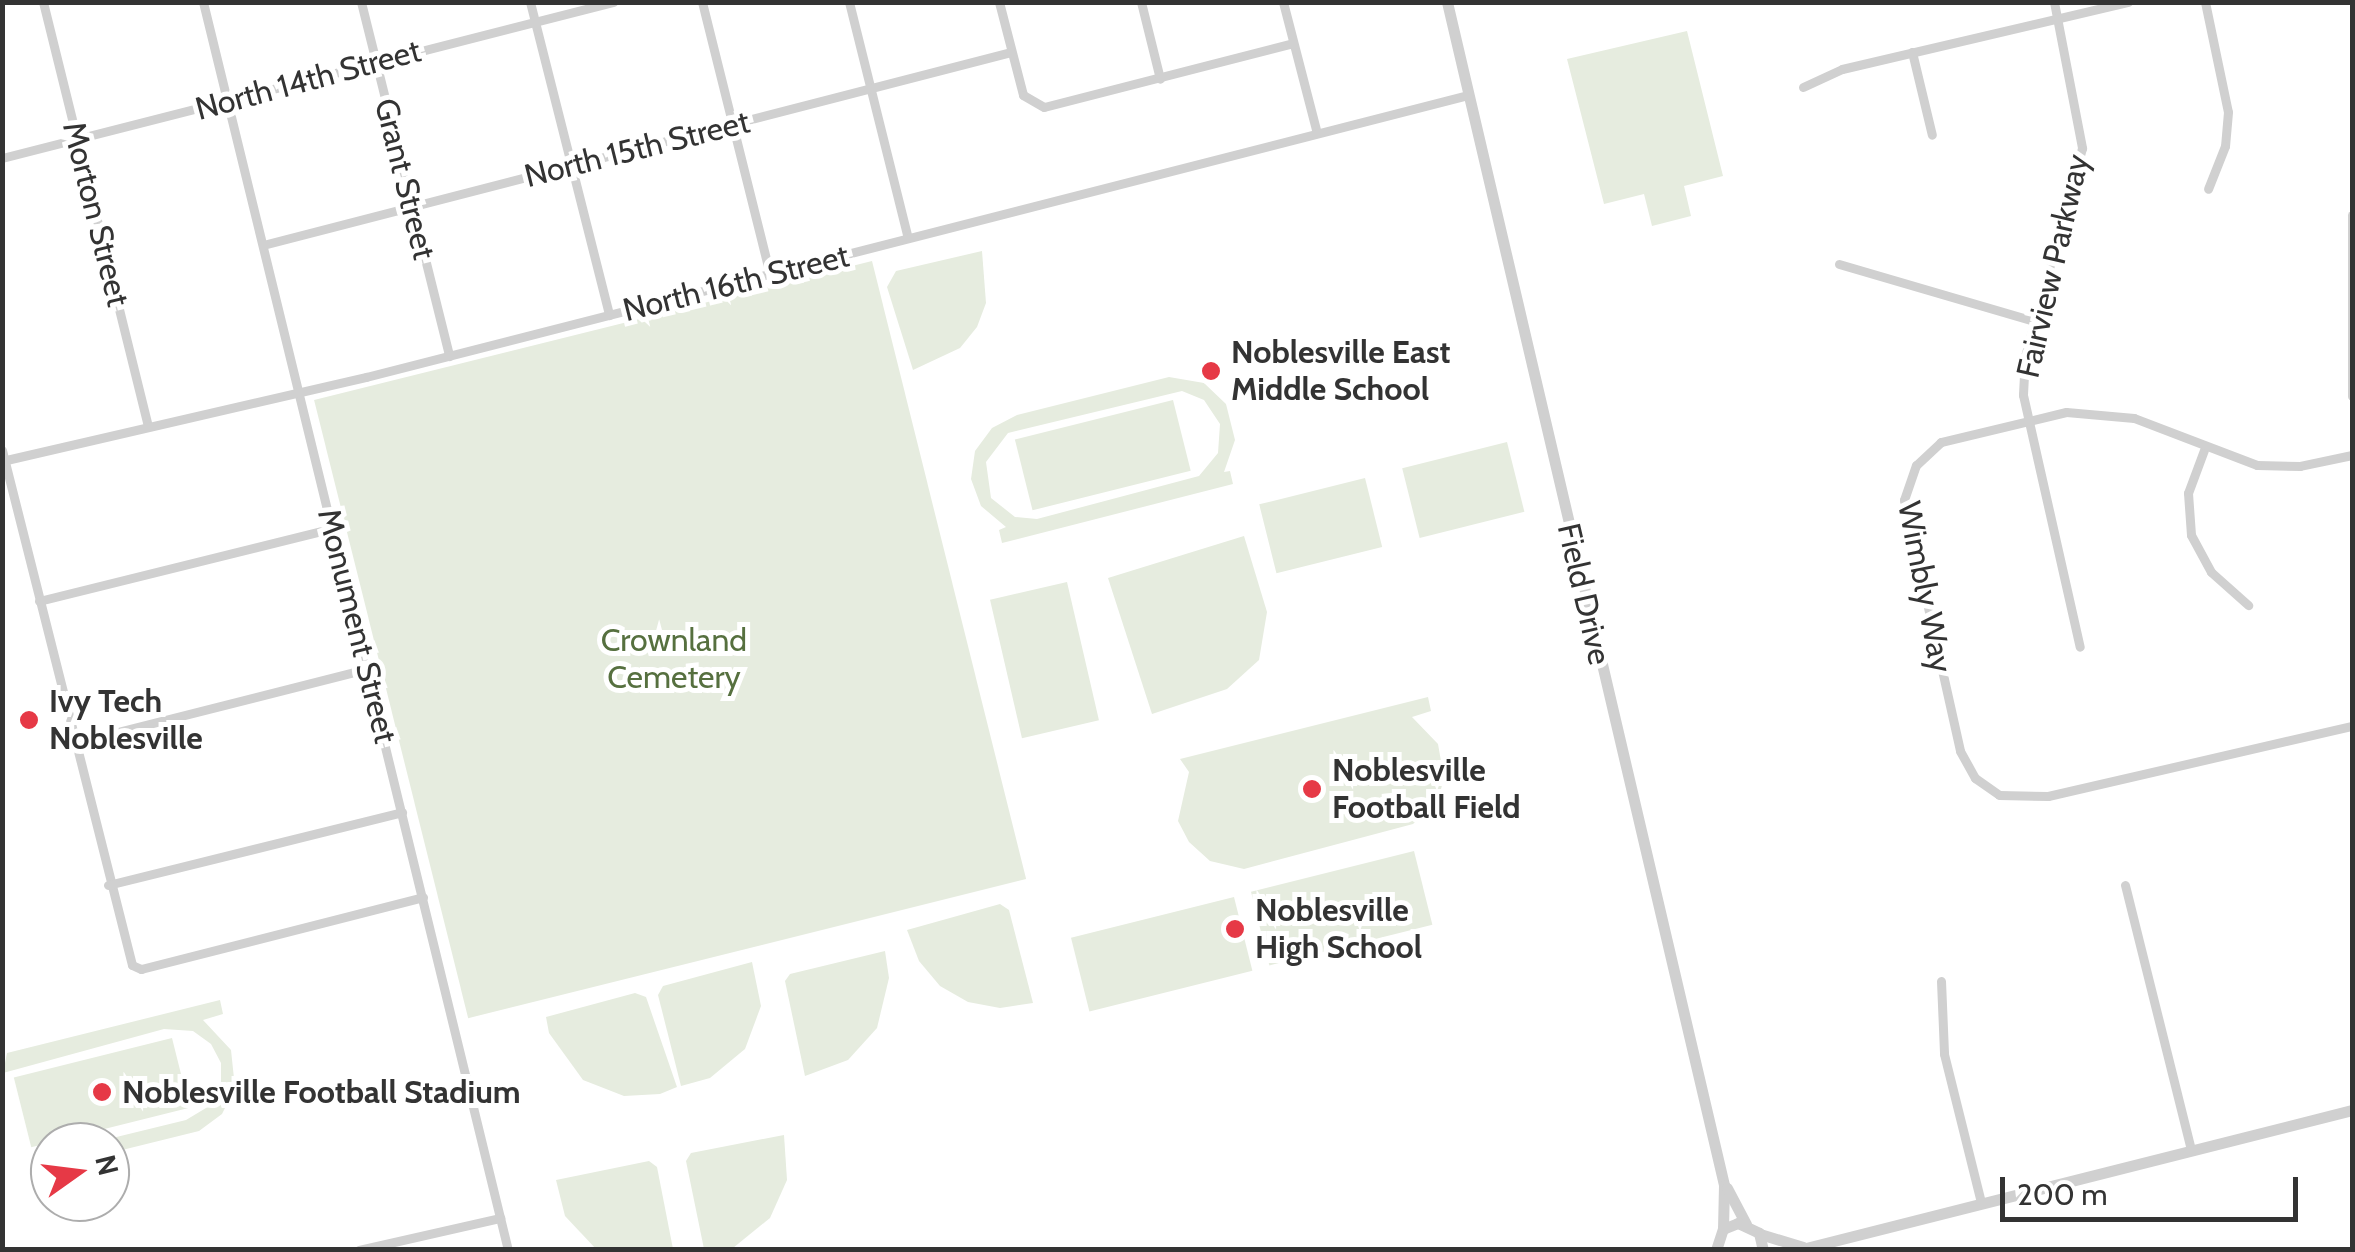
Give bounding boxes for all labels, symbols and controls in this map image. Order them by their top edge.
street label: North 14th Street [191,31,425,129]
street label: Grant Street [366,95,444,263]
street label: North 15th Street [521,102,753,196]
street label: Morton Street [55,118,137,310]
street label: Fairview Parkway [2009,151,2097,381]
street label: North 16th Street [619,236,853,330]
place label: Noblesville East Middle School [1231,334,1451,409]
marker: Noblesville East Middle School [1200,360,1222,382]
street label: Wimbly Way [1890,498,1960,676]
street label: Monument Street [309,505,405,747]
street label: Field Drive [1549,520,1619,668]
park label: Crownland Cemetery [601,622,747,697]
place label: Ivy Tech Noblesville [49,683,203,758]
marker: Ivy Tech Noblesville [18,709,40,731]
place label: Noblesville Football Field [1332,752,1520,827]
marker: Noblesville Football Field [1301,778,1323,800]
place label: Noblesville High School [1255,892,1422,967]
marker: Noblesville High School [1224,918,1246,940]
place label: Noblesville Football Stadium [122,1073,521,1111]
marker: Noblesville Football Stadium [91,1081,113,1103]
north arrow [30,1122,130,1222]
text: N [88,1152,126,1179]
scale bar [2005,1157,2302,1219]
text: 200 m [2017,1176,2108,1213]

